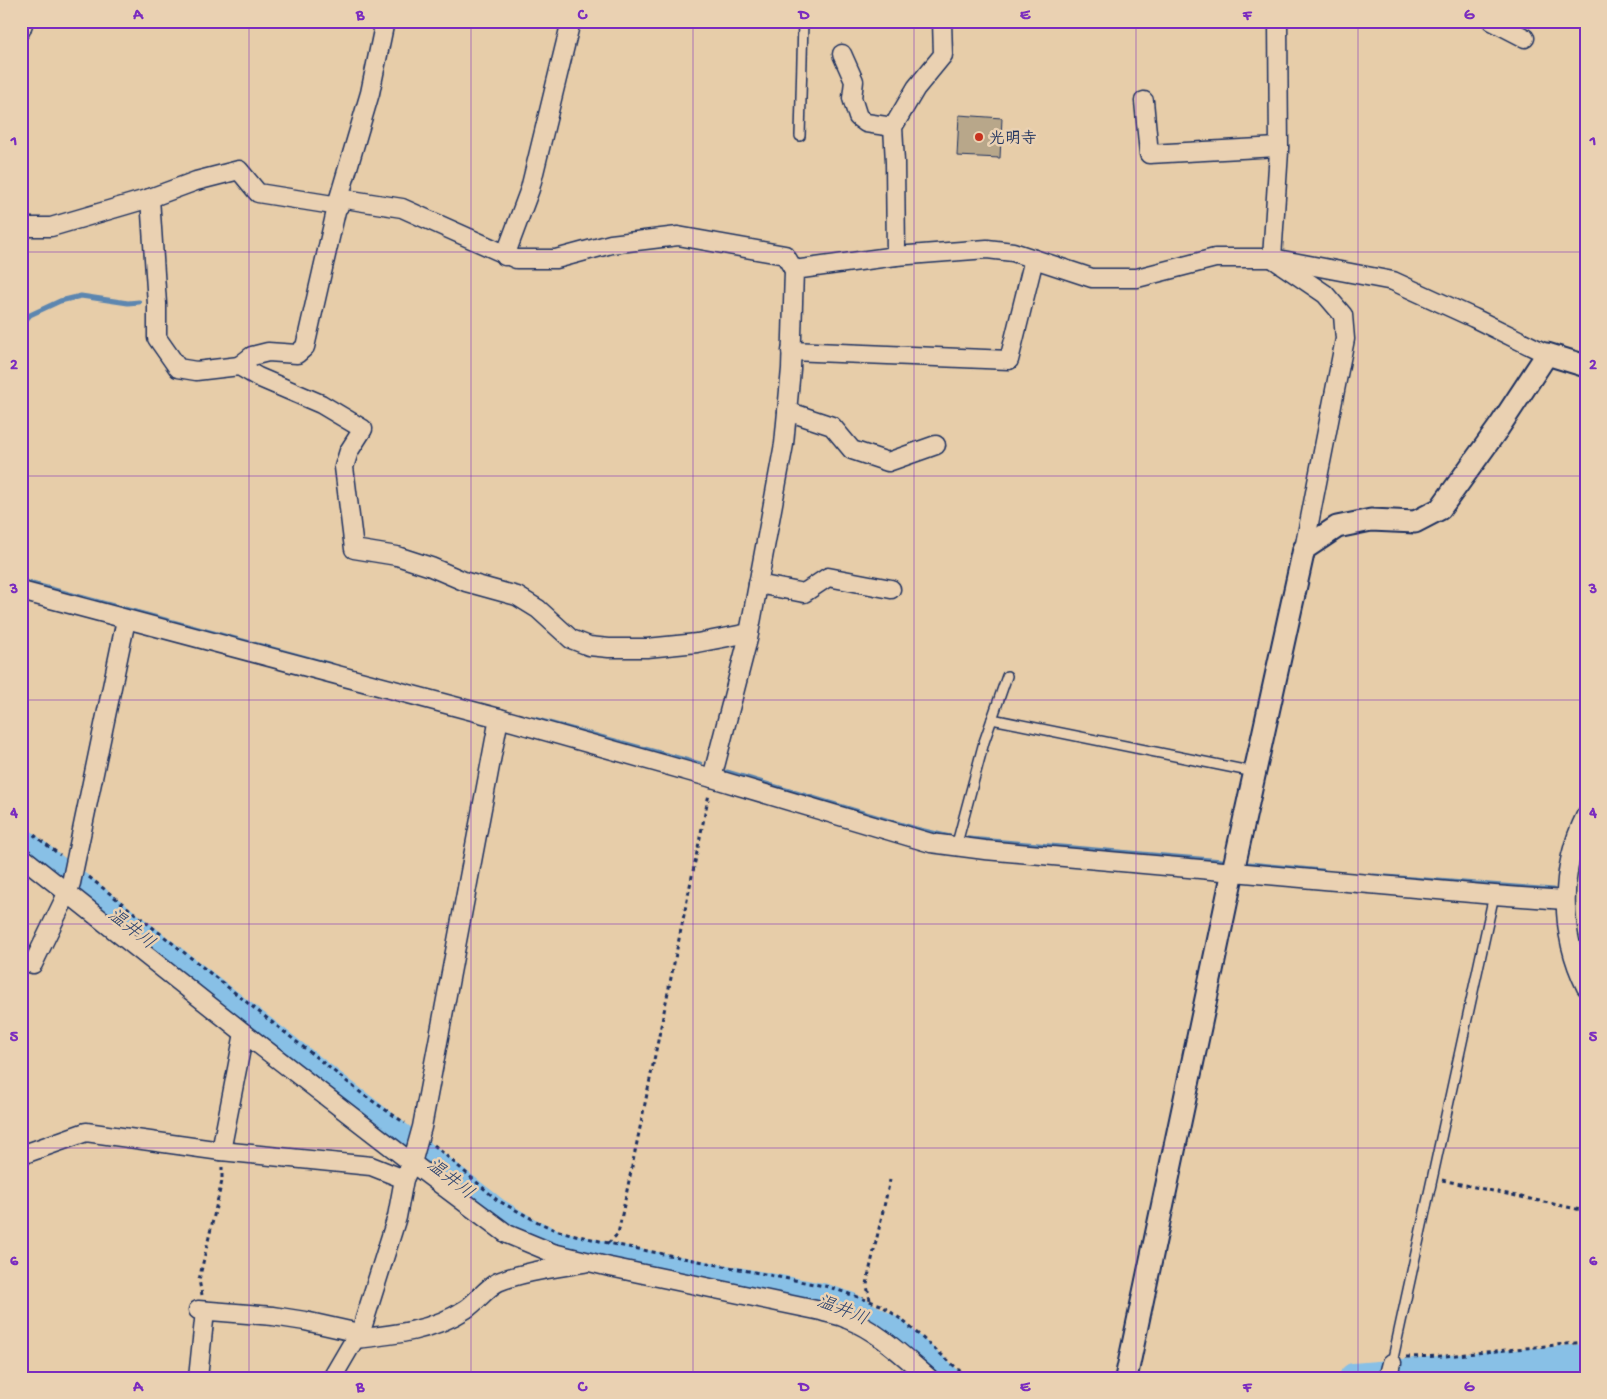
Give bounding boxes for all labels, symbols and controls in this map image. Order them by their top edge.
text: A [132,7,144,26]
text: B [355,7,365,26]
text: C [577,7,588,26]
text: D [797,7,810,26]
text: E [1020,7,1031,26]
text: F [1242,7,1253,26]
text: G [1464,7,1475,26]
place label: 光明寺 [989,129,1037,150]
marker: 光明寺 [973,131,985,143]
text: 1 [10,133,17,152]
text: 1 [1589,133,1596,152]
text: 2 [10,357,18,376]
text: 2 [1589,357,1597,376]
text: 3 [9,581,18,600]
text: 3 [1588,581,1597,600]
text: 4 [9,805,18,824]
text: 4 [1588,805,1597,824]
water label: 温井川 [103,904,159,955]
text: 5 [10,1029,19,1048]
text: 5 [1589,1029,1598,1048]
water label: 温井川 [422,1154,478,1205]
text: 6 [10,1253,19,1272]
text: 6 [1589,1253,1598,1272]
water label: 温井川 [813,1291,871,1331]
text: A [132,1379,144,1398]
text: B [355,1379,365,1398]
text: C [577,1379,588,1398]
text: D [797,1379,810,1398]
text: E [1020,1379,1031,1398]
text: F [1242,1379,1253,1398]
text: G [1464,1379,1475,1398]

